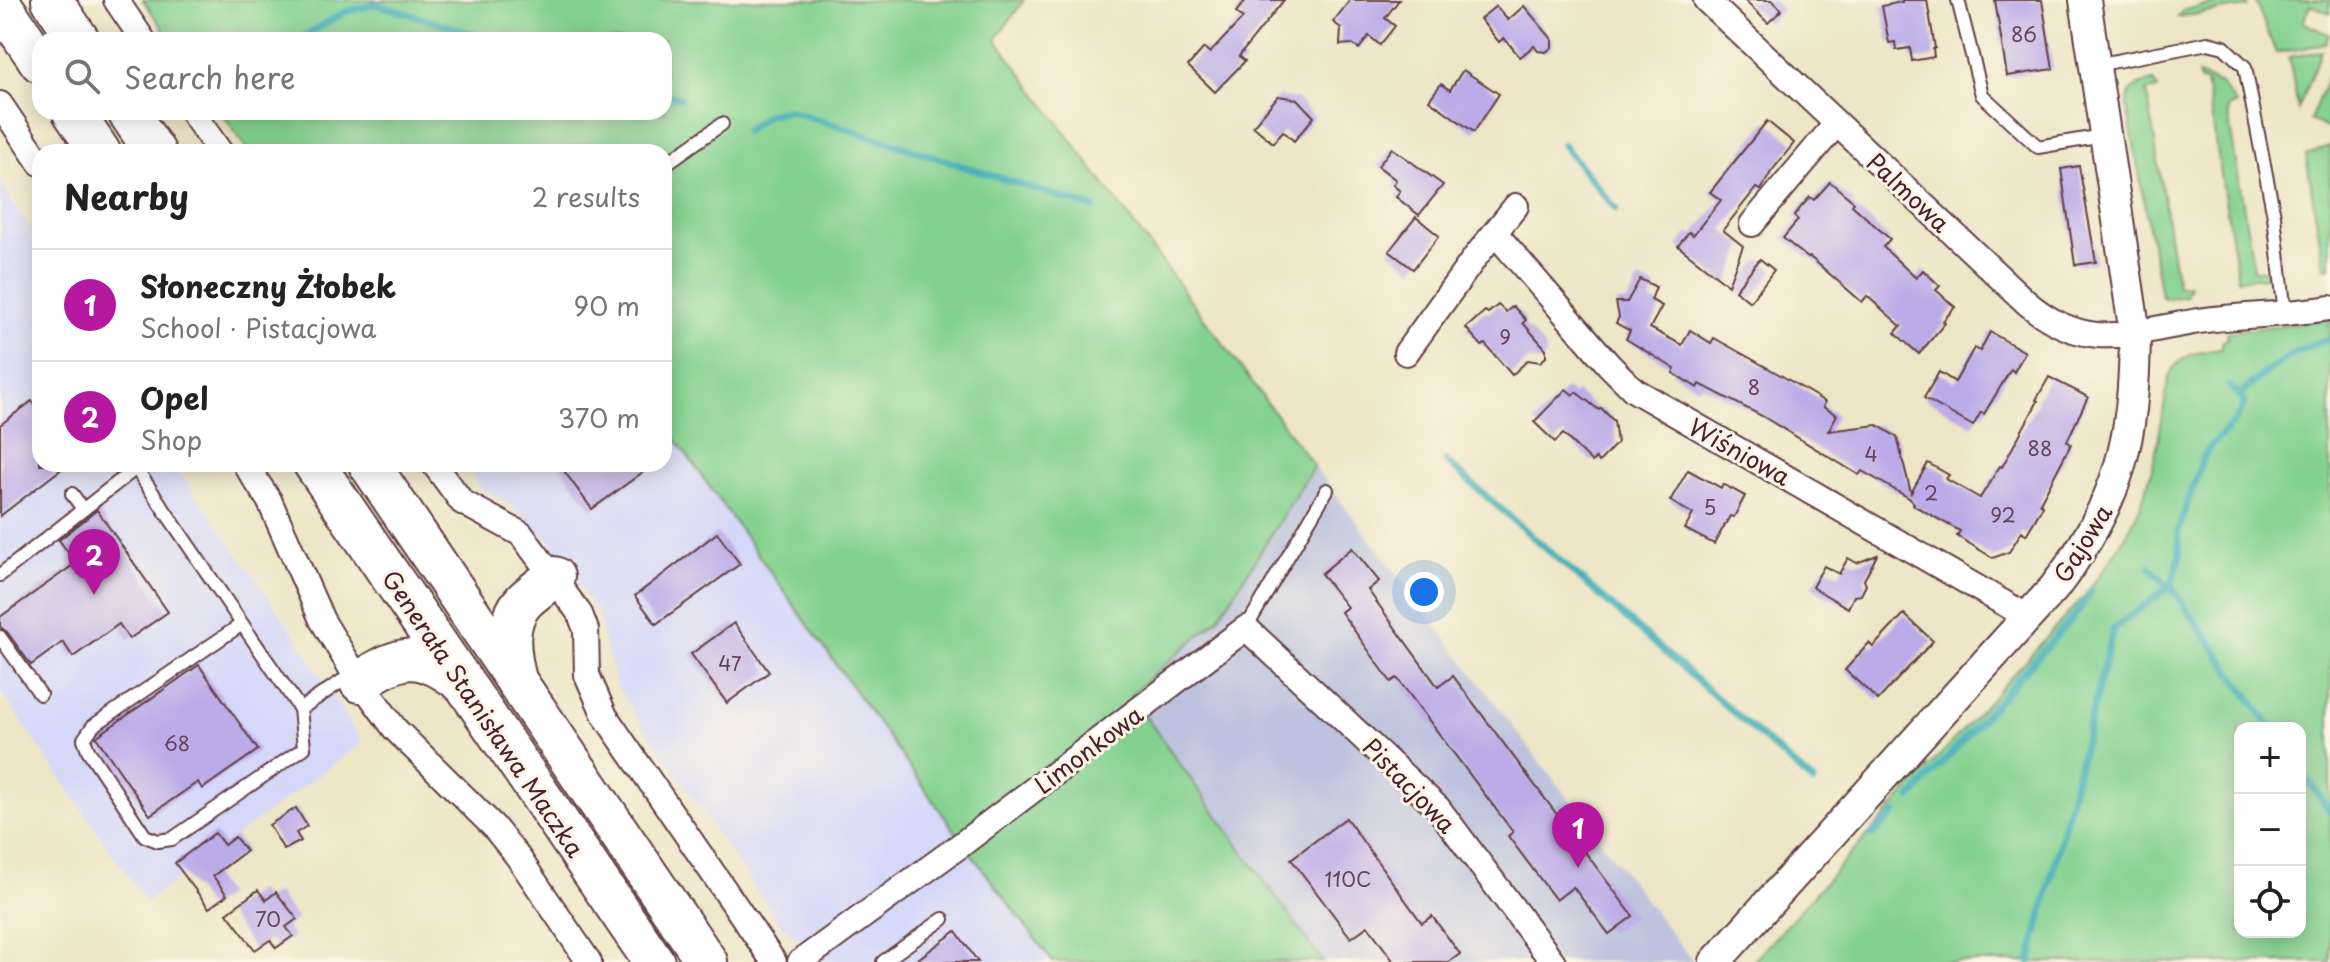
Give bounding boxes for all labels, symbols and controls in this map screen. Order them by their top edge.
house number: 86 [2011,19,2037,49]
search box [32,32,672,120]
icon: search [60,54,104,98]
text: Search here [124,54,296,99]
street label: Palmowa [1859,144,1959,240]
text: Nearby [64,170,189,222]
text: 2 results [532,177,640,216]
text: Słoneczny Żłobek [140,263,396,308]
text: 1 [84,286,96,325]
text: 90 m [573,286,640,325]
text: School · Pistacjowa [140,308,376,347]
house number: 9 [1499,322,1511,352]
house number: 8 [1748,372,1760,402]
text: Opel [140,375,208,420]
text: 2 [81,398,99,437]
text: 370 m [558,398,640,437]
street label: Wiśniowa [1683,408,1797,494]
text: Shop [140,420,202,459]
house number: 88 [2028,433,2052,463]
house number: 4 [1864,439,1878,469]
house number: 2 [1924,478,1938,508]
house number: 5 [1704,492,1716,522]
street label: Gajowa [2044,497,2120,589]
house number: 92 [1990,500,2016,530]
pin: 2 [68,529,120,595]
street label: Generała Stanisława Maczka [374,562,594,864]
your location [1404,572,1444,612]
house number: 47 [718,648,742,678]
street label: Limonkowa [1026,696,1150,802]
map controls [2234,722,2306,938]
button: + [2234,722,2306,794]
house number: 68 [164,728,190,758]
street label: Pistacjowa [1355,729,1465,841]
button: − [2234,794,2306,866]
pin: 1 [1552,802,1604,868]
house number: 110C [1325,864,1371,894]
button: locate [2234,866,2306,938]
house number: 70 [255,904,281,934]

